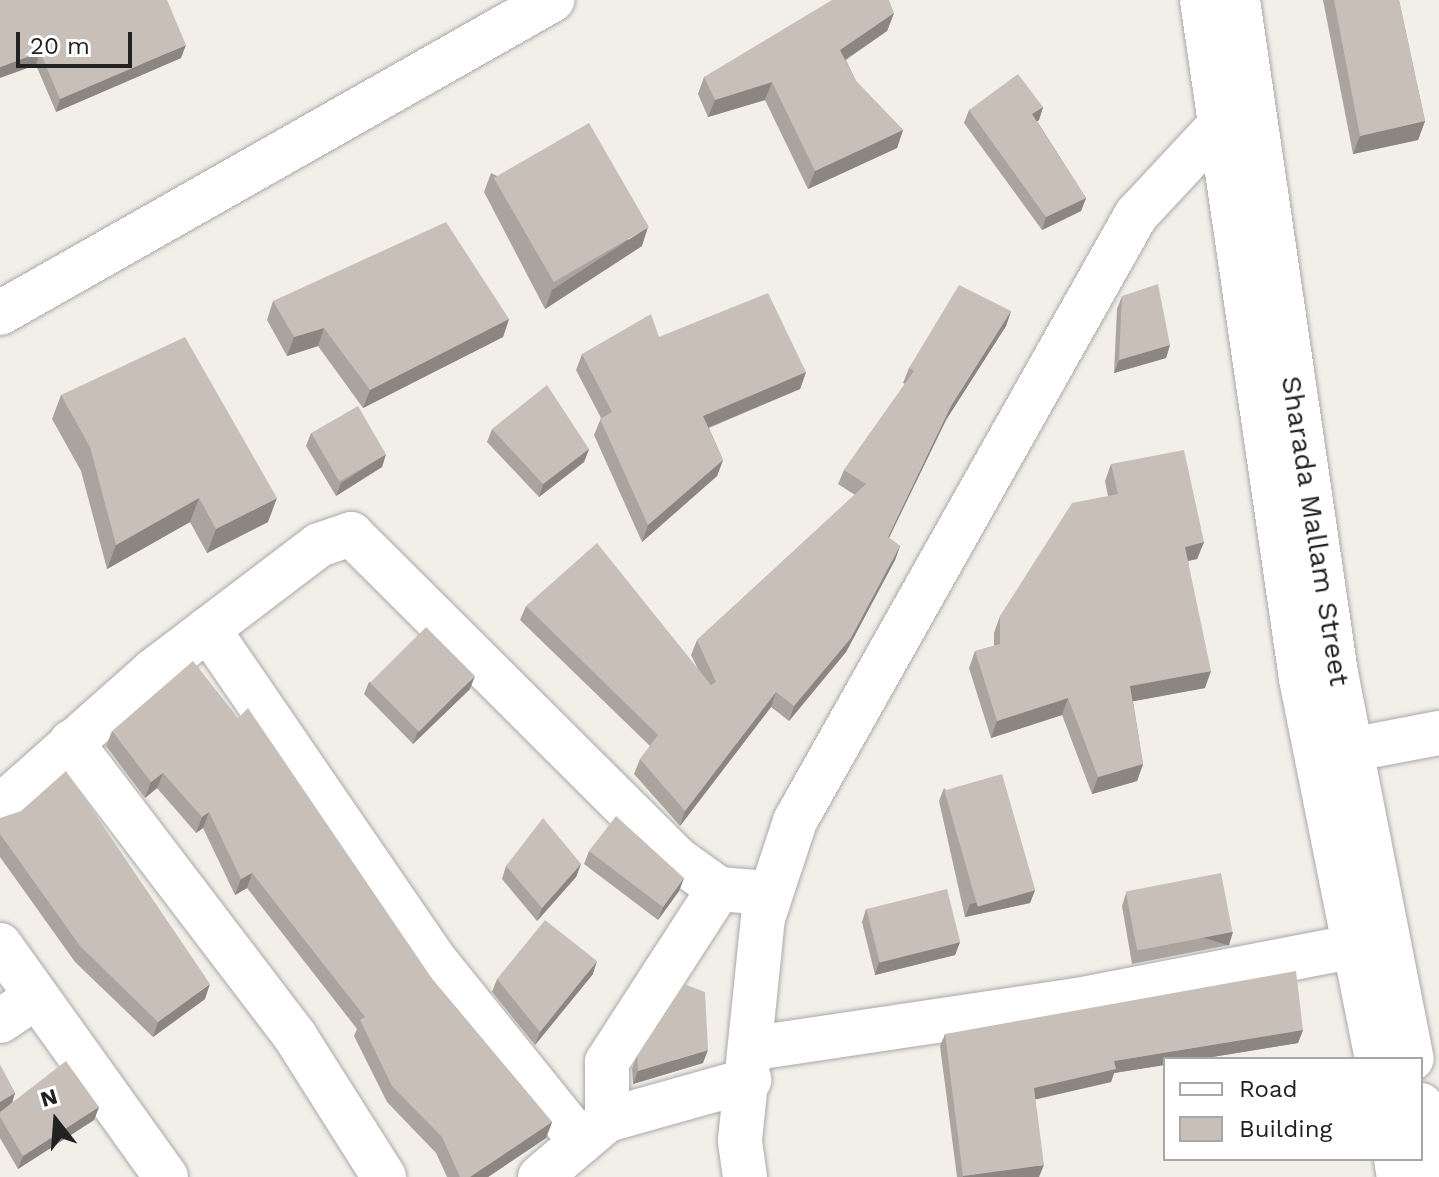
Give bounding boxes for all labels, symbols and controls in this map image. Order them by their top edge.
scale bar [20,16,136,66]
text: 20 m [30,32,90,60]
street label: Sharada Mallam Street [1274,373,1356,689]
legend [1163,1057,1423,1161]
text: Road [1239,1075,1298,1103]
north arrow [16,1081,96,1161]
text: N [37,1083,60,1112]
text: Building [1239,1115,1332,1143]

